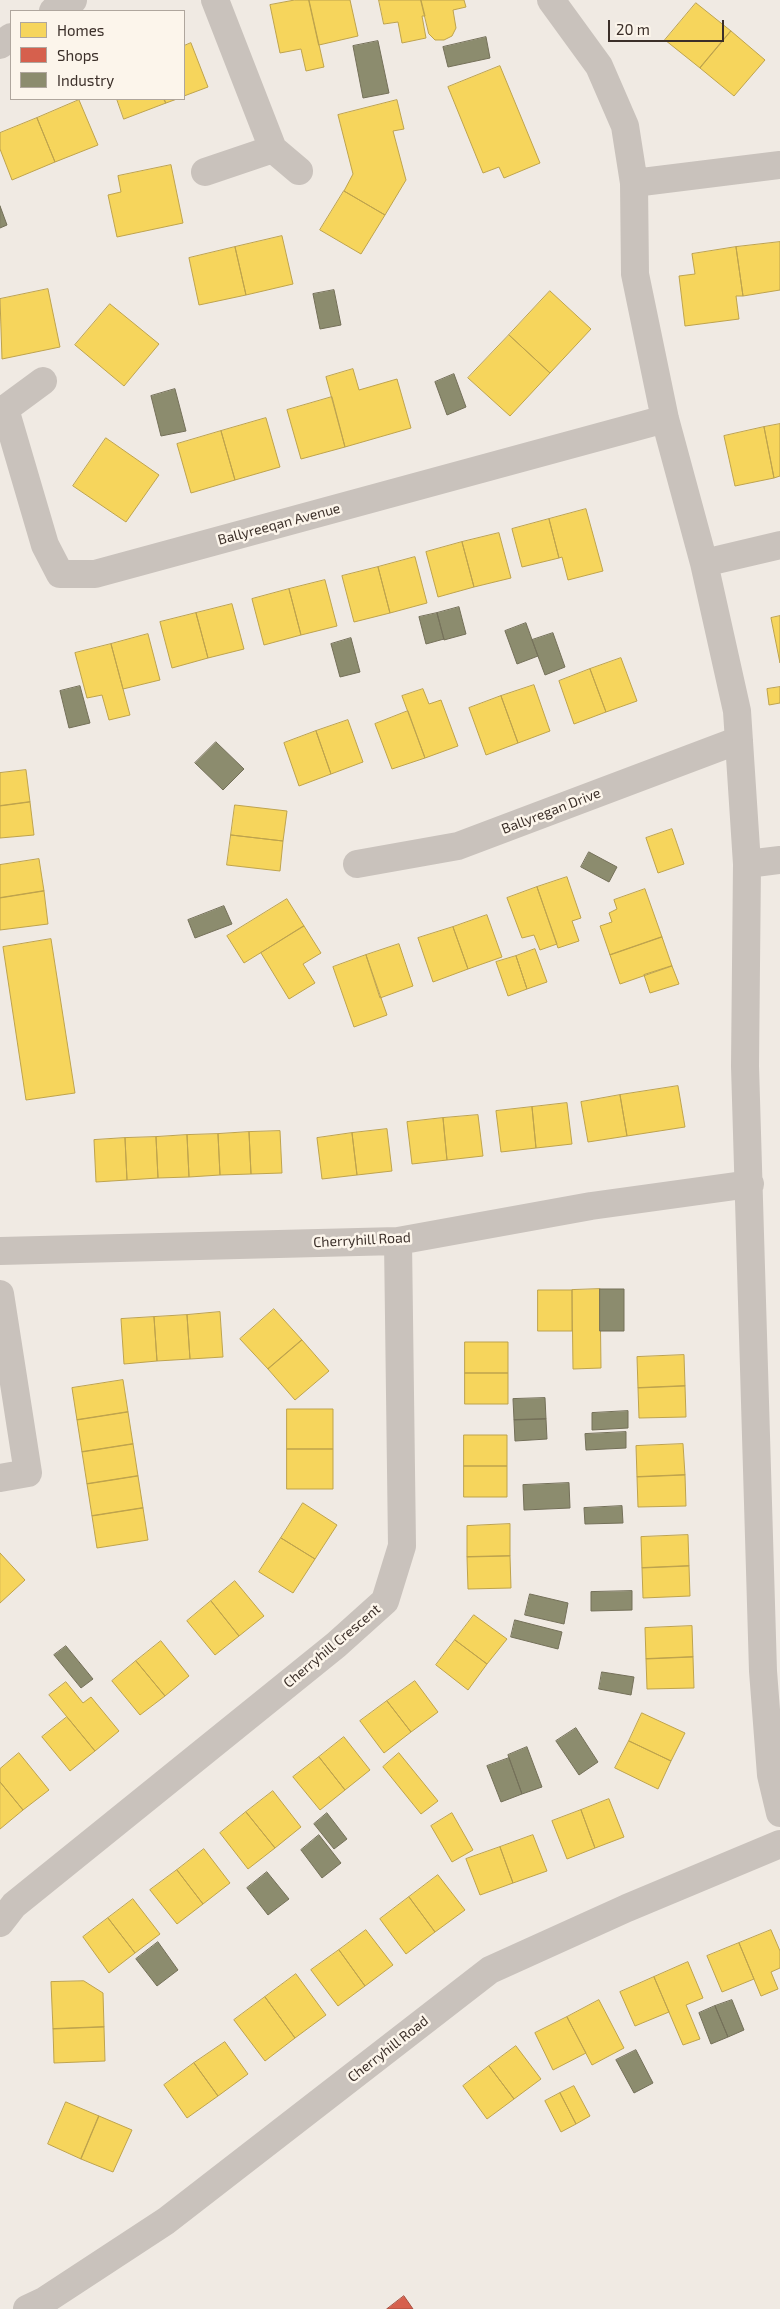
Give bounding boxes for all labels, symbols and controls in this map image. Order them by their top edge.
legend [10,10,185,100]
scale bar [610,10,726,42]
text: 20 m [616,20,650,38]
text: Homes [57,21,104,39]
text: Shops [57,46,99,64]
text: Industry [57,71,114,89]
street label: Ballyreeqan Avenue [216,500,342,548]
street label: Ballyregan Drive [499,784,603,838]
street label: Cherryhill Road [313,1229,411,1251]
street label: Cherryhill Crescent [280,1601,384,1691]
street label: Cherryhill Road [344,2012,432,2086]

